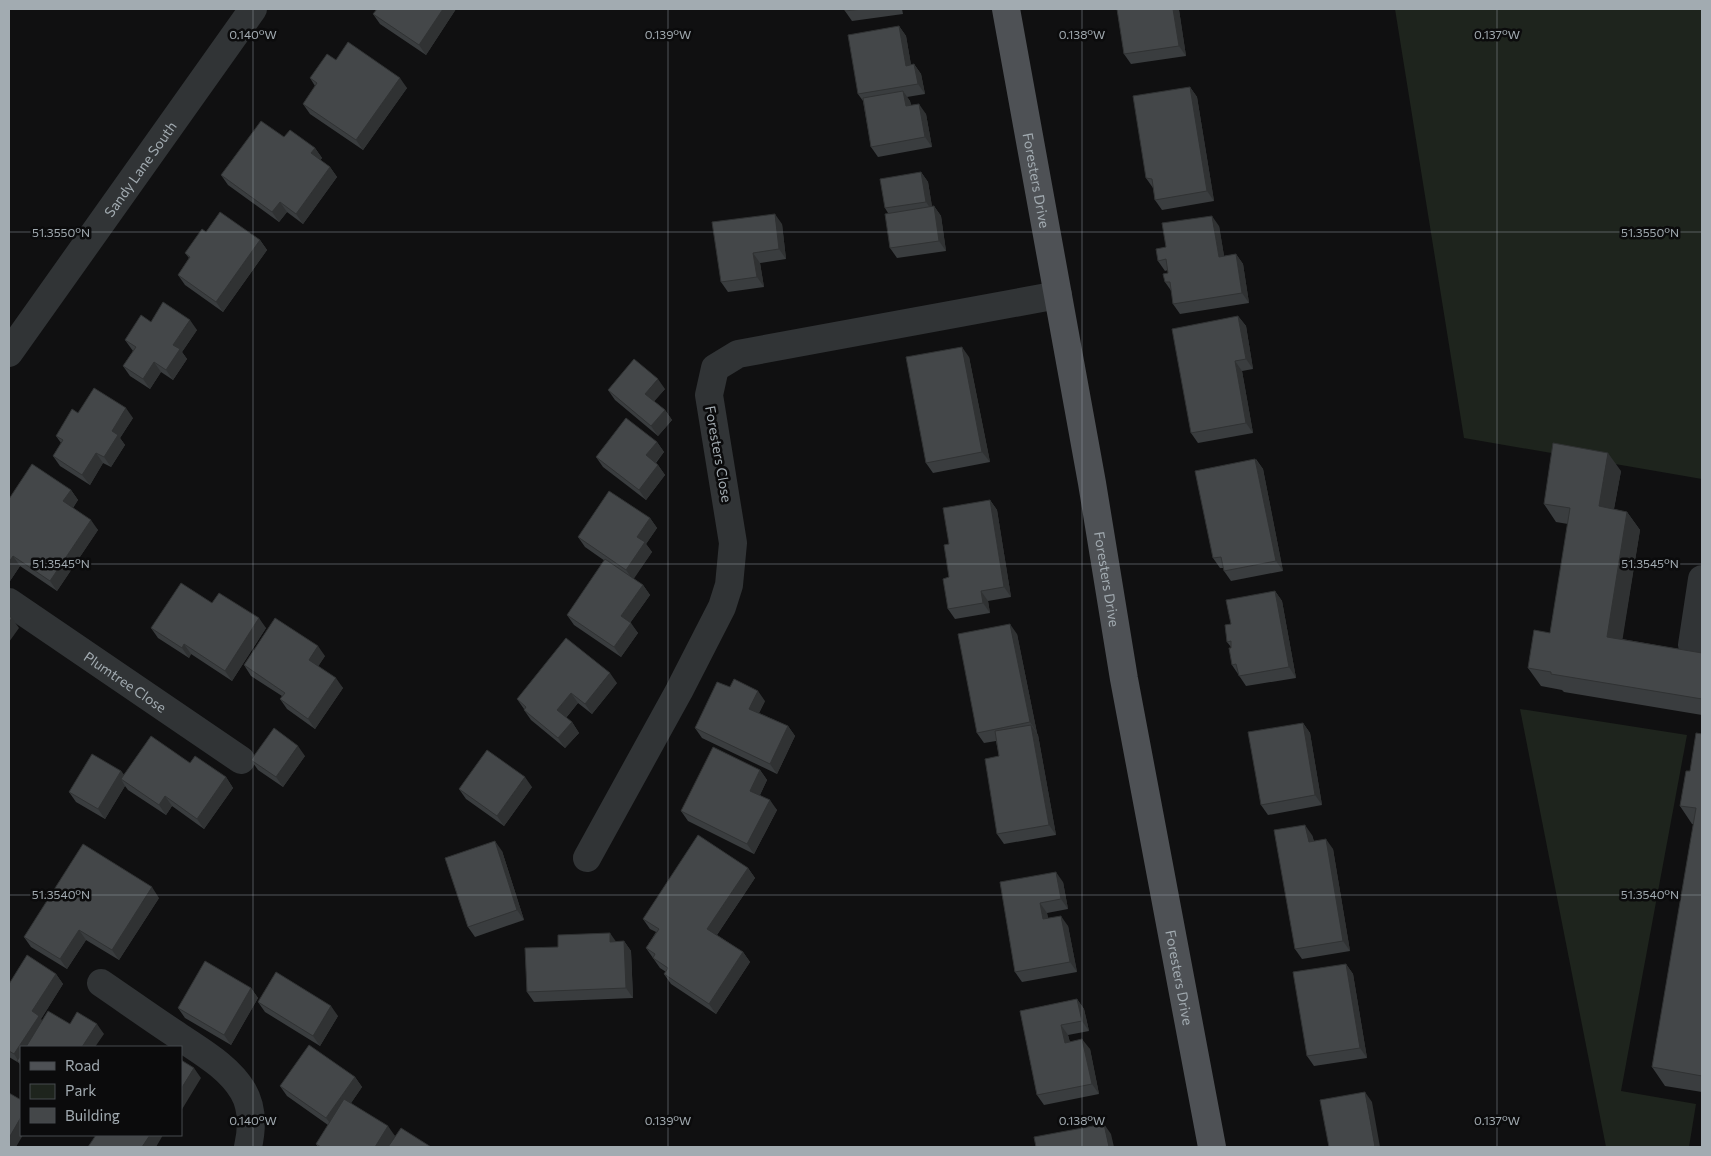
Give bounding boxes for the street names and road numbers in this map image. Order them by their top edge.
street label: Sandy Lane South [100,118,179,220]
street label: Foresters Drive [1020,131,1054,229]
street label: Foresters Close [702,404,736,504]
street label: Foresters Drive [1092,530,1124,628]
street label: Plumtree Close [81,647,170,715]
street label: Foresters Drive [1163,928,1197,1026]

